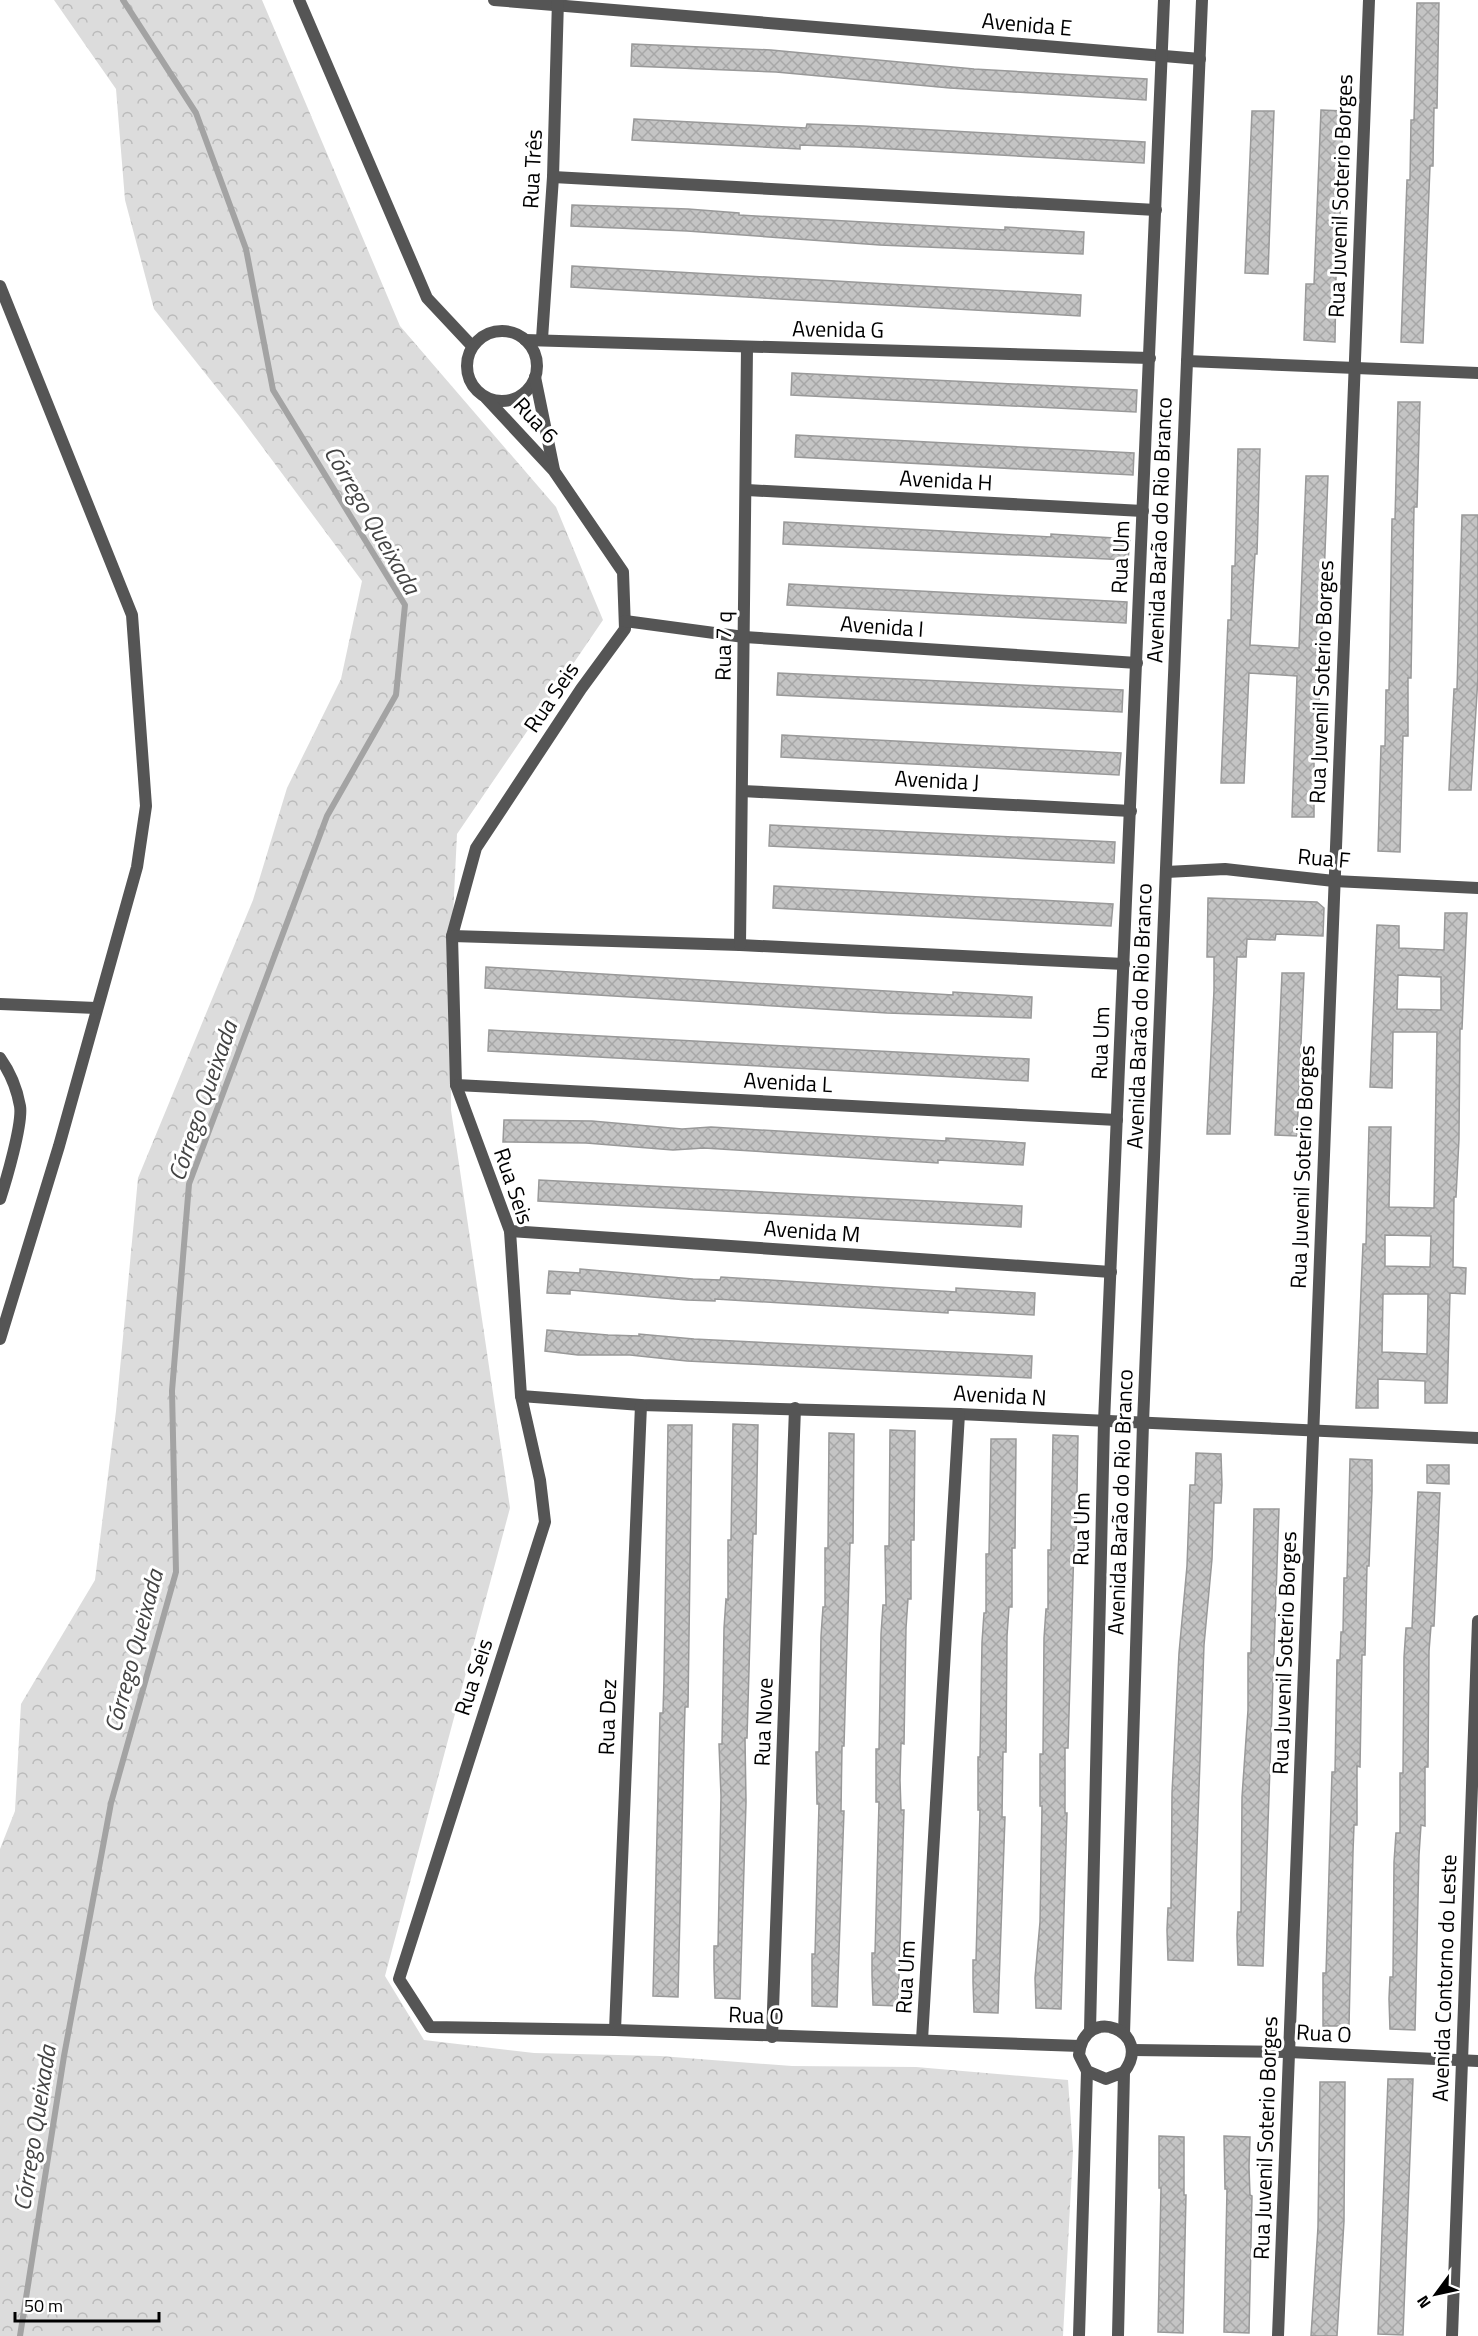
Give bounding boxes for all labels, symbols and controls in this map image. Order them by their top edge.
street label: Avenida E [980,3,1074,45]
street label: Rua Juvenil Soterio Borges [1319,74,1361,318]
street label: Rua Três [513,128,551,210]
street label: Avenida G [792,311,884,347]
street label: Rua 6 [505,389,567,451]
street label: Avenida Barão do Rio Branco [1137,396,1181,664]
water label: Córrego Queixada [316,438,431,602]
street label: Avenida H [899,461,993,499]
street label: Rua Um [1102,520,1138,594]
street label: Rua Juvenil Soterio Borges [1300,560,1342,804]
street label: Avenida I [839,606,925,646]
street label: Rua 7 q [705,611,741,681]
street label: Rua Seis [515,655,587,739]
street label: Avenida J [894,761,980,799]
street label: Rua F [1296,839,1352,877]
street label: Avenida Barão do Rio Branco [1117,882,1161,1150]
street label: Rua Um [1082,1006,1118,1080]
water label: Córrego Queixada [158,1014,247,1185]
street label: Rua Juvenil Soterio Borges [1281,1045,1323,1289]
street label: Avenida L [743,1063,834,1101]
street label: Rua Seis [485,1143,543,1229]
street label: Avenida M [763,1211,861,1251]
street label: Avenida Barão do Rio Branco [1098,1368,1142,1636]
street label: Avenida N [953,1376,1047,1414]
street label: Rua Um [1063,1492,1099,1566]
street label: Rua Juvenil Soterio Borges [1263,1531,1305,1775]
water label: Córrego Queixada [94,1564,173,1736]
street label: Rua Seis [445,1634,501,1720]
street label: Rua Nove [744,1677,782,1767]
street label: Rua Dez [589,1678,625,1756]
street label: Avenida Contorno do Leste [1423,1854,1465,2102]
street label: Rua Um [886,1939,924,2015]
street label: Rua O [728,1997,784,2033]
street label: Rua O [1295,2015,1353,2051]
street label: Rua Juvenil Soterio Borges [1244,2016,1286,2260]
water label: Córrego Queixada [3,2041,65,2213]
north arrow [1406,2264,1466,2324]
scale bar [15,2285,159,2323]
text: N [1410,2291,1437,2313]
text: 50 m [24,2292,63,2319]

